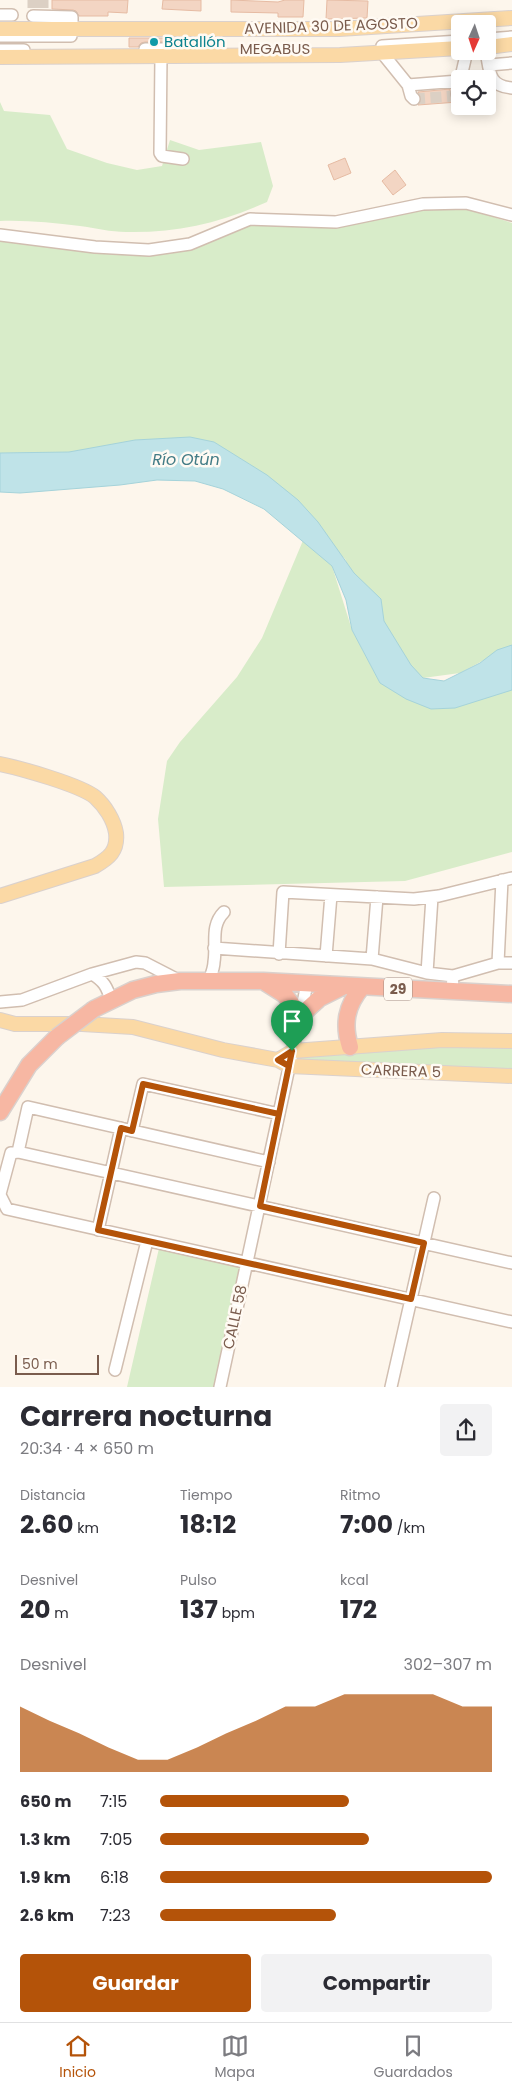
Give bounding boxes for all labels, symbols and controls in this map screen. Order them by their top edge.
street label: AVENIDA 30 DE AGOSTO [244,12,418,39]
north arrow [451,15,496,60]
map controls [451,15,496,115]
place label: Batallón [164,31,226,52]
marker: Batallón [148,36,160,48]
street label: MEGABUS [240,38,310,59]
button: locate [451,70,496,115]
water label: Río Otún [152,448,220,471]
road number: 29 [384,978,412,1001]
pin [271,1000,313,1051]
icon: arrive [278,1007,306,1035]
street label: CARRERA 5 [361,1059,442,1082]
street label: CALLE 58 [217,1283,252,1351]
scale bar [15,1352,99,1375]
text: 50 m [22,1354,58,1374]
text: Carrera nocturna [20,1397,272,1436]
button: share [440,1404,492,1456]
text: 20:34 · 4 × 650 m [20,1437,154,1460]
text: Distancia [20,1485,86,1505]
text: Tiempo [180,1485,233,1505]
text: Ritmo [340,1485,380,1505]
text: 2.60 [20,1507,74,1542]
text: 18:12 [180,1507,236,1542]
text: 7:00 [340,1507,393,1542]
text: km [74,1518,99,1538]
text: /km [393,1518,425,1538]
text: Desnivel [20,1570,78,1590]
text: Pulso [180,1570,217,1590]
text: kcal [340,1570,369,1590]
text: 20 [20,1592,51,1627]
text: 137 [180,1592,218,1627]
text: 172 [340,1592,377,1627]
text: m [51,1603,69,1623]
text: bpm [218,1603,255,1623]
text: Desnivel [20,1653,87,1676]
text: 302–307 m [404,1653,492,1676]
text: 650 m [20,1790,71,1813]
text: 7:15 [100,1790,127,1813]
text: 1.3 km [20,1828,70,1851]
text: 7:05 [100,1828,132,1851]
text: 1.9 km [20,1866,71,1889]
text: 6:18 [100,1866,129,1889]
text: 2.6 km [20,1904,74,1927]
text: 7:23 [100,1904,131,1927]
button: Guardar [20,1954,251,2012]
button: Compartir [261,1954,492,2012]
tab: Inicio [59,2032,96,2083]
tab: Mapa [215,2032,255,2083]
tab: Guardados [374,2032,453,2083]

